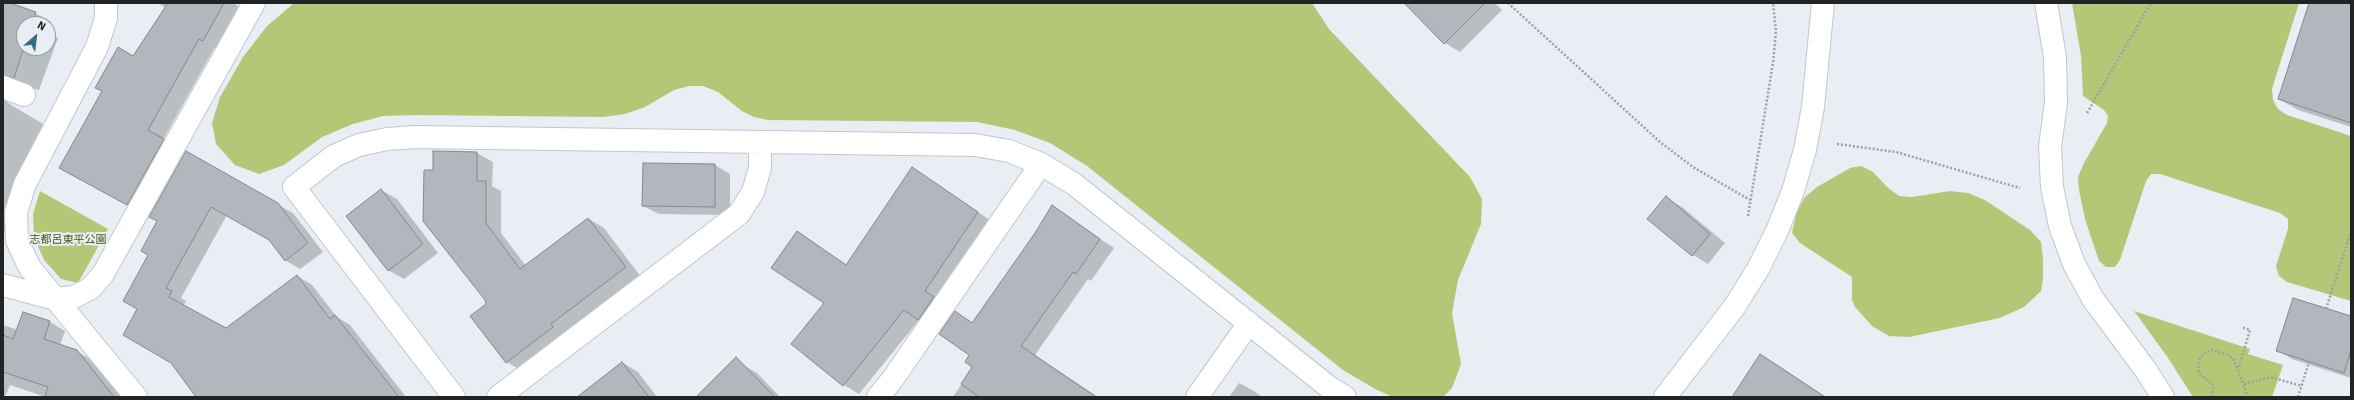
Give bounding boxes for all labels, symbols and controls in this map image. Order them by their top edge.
north arrow [16,16,56,56]
text: N [35,18,48,33]
park label: 志都呂東平公園 [30,233,106,247]

